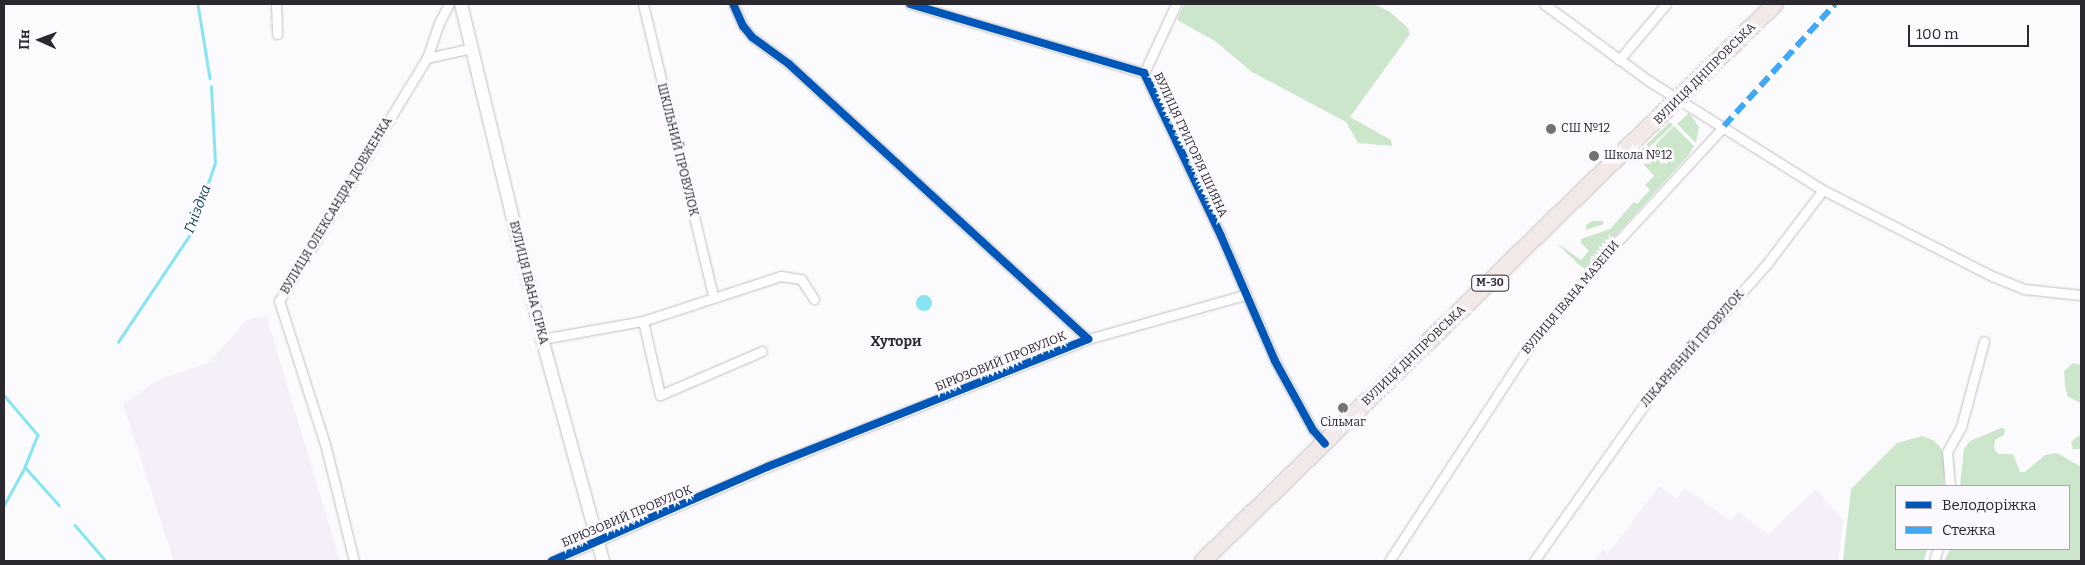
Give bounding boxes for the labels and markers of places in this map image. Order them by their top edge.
place label: СШ №12 [1561,122,1610,136]
marker: СШ №12 [1545,123,1557,135]
place label: Школа №12 [1604,149,1672,163]
marker: Школа №12 [1588,150,1600,162]
marker: Сільмаг [1337,402,1349,414]
place label: Сільмаг [1320,416,1366,430]

